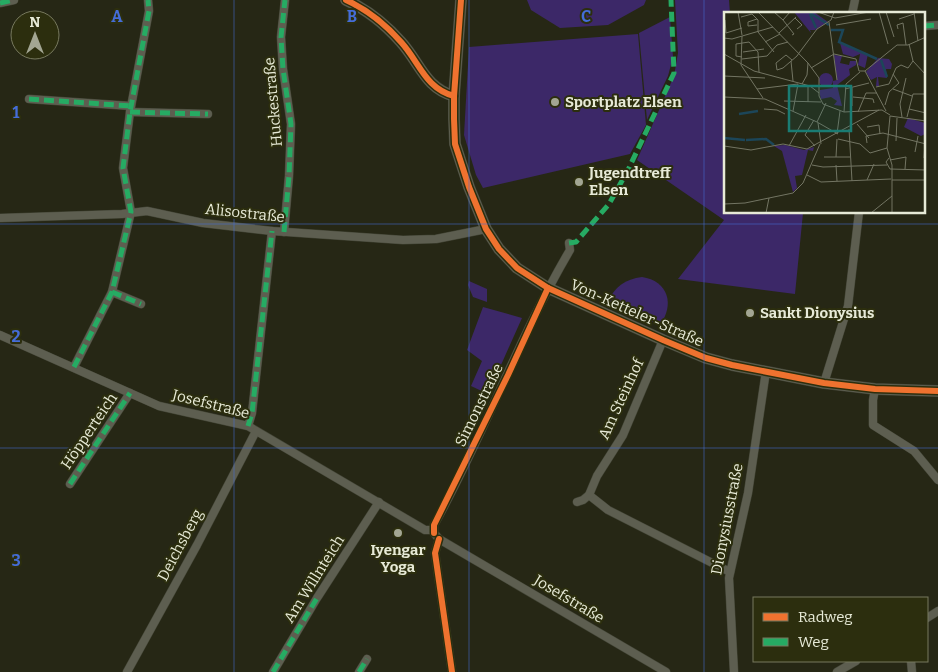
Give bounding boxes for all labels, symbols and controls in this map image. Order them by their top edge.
text: A [111,7,123,26]
text: B [347,7,357,26]
text: C [581,7,591,26]
north arrow [10,10,60,60]
inset map [724,12,926,214]
text: N [30,14,41,31]
street label: Huckestraße [260,57,286,147]
place label: Sportplatz Elsen [565,93,682,111]
marker: Sportplatz Elsen [549,96,561,108]
text: 1 [13,103,20,122]
place label: Jugendtreff Elsen [588,164,672,199]
marker: Jugendtreff Elsen [573,176,585,188]
street label: Alisostraße [204,200,286,226]
street label: Von-Ketteler-Straße [568,276,706,350]
place label: Sankt Dionysius [760,304,874,322]
marker: Sankt Dionysius [744,307,756,319]
text: 2 [11,327,21,346]
street label: Am Steinhof [594,354,648,442]
street label: Simonstraße [451,361,507,449]
street label: Josefstraße [170,385,251,422]
street label: Höpperteich [57,389,121,472]
street label: Dionysiusstraße [707,462,747,576]
street label: Deichsberg [154,506,206,584]
marker: Iyengar Yoga [392,527,404,539]
street label: Am Willnteich [280,531,348,626]
place label: Iyengar Yoga [371,541,425,576]
text: 3 [11,551,21,570]
street label: Josefstraße [530,570,607,627]
legend [753,597,928,662]
text: Radweg [798,608,853,626]
text: Weg [798,633,829,651]

